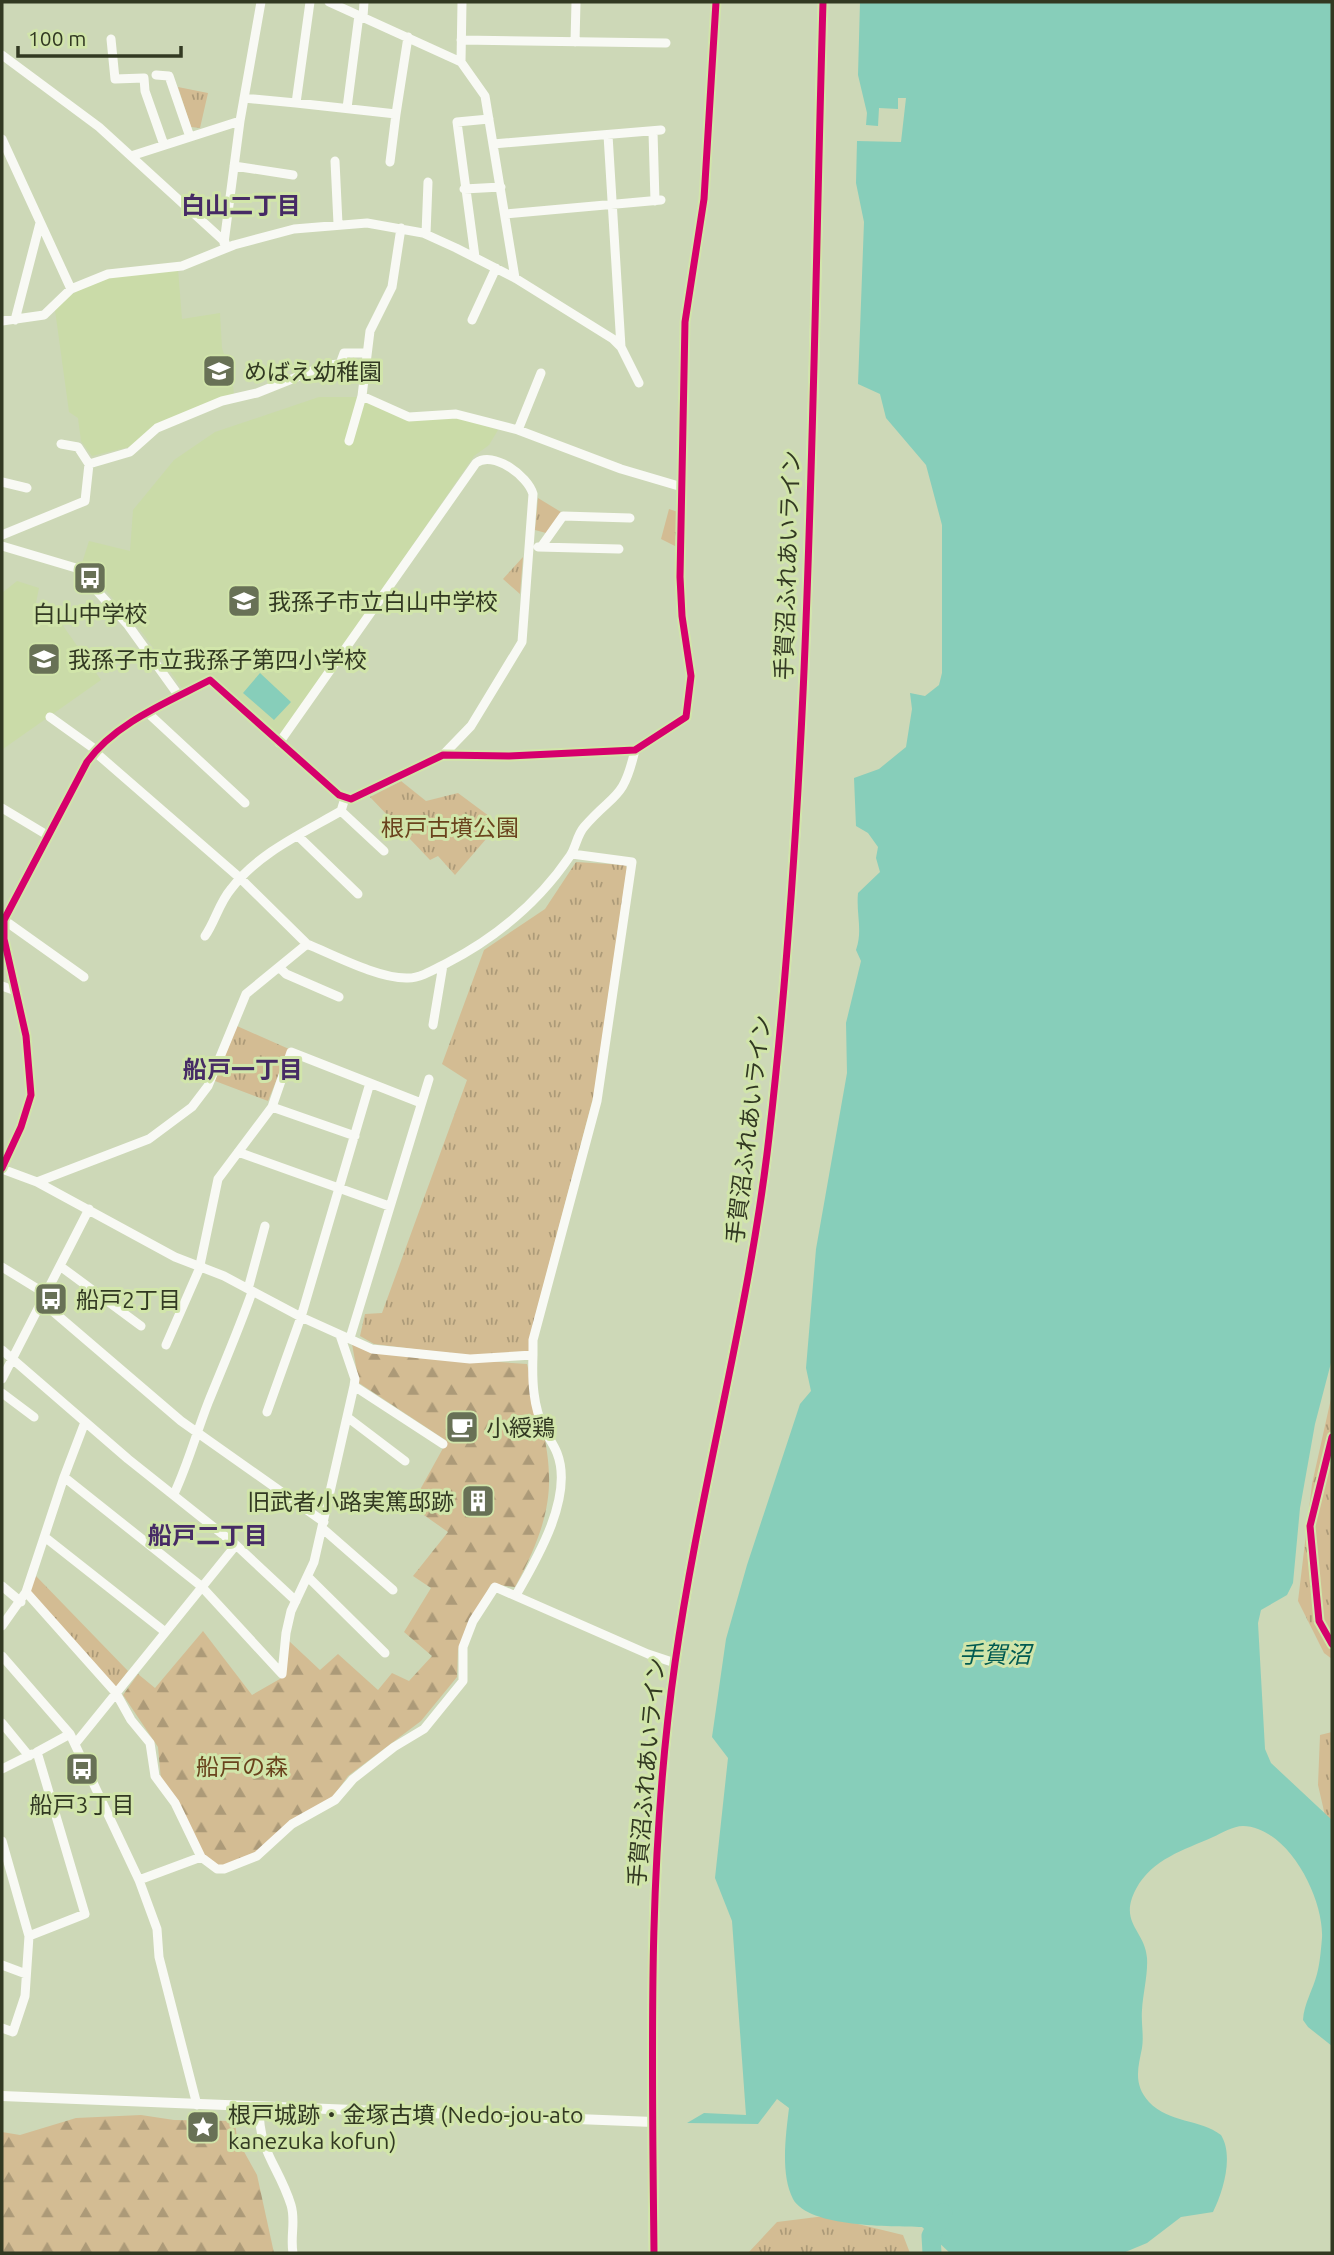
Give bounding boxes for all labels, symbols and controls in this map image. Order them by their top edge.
scale bar [18,14,180,58]
text: 100 m [28,26,86,50]
district label: 白山二丁目 [181,192,301,219]
school or university icon: めばえ幼稚園 [200,352,238,390]
place label: めばえ幼稚園 [244,359,382,384]
street label: 手賀沼ふれあいライン [770,450,804,680]
bus stop icon: 白山中学校 [71,559,109,597]
school or university icon: 我孫子市立白山中学校 [225,582,263,620]
place label: 我孫子市立白山中学校 [268,589,498,614]
place label: 白山中学校 [33,601,148,626]
school or university icon: 我孫子市立我孫子第四小学校 [25,640,63,678]
place label: 我孫子市立我孫子第四小学校 [68,647,367,672]
park label: 根戸古墳公園 [381,815,519,840]
street label: 手賀沼ふれあいライン [722,1013,774,1245]
district label: 船戸一丁目 [183,1056,303,1083]
bus stop icon: 船戸2丁目 [32,1280,70,1318]
place label: 船戸2丁目 [76,1287,181,1312]
cafe icon: 小綬鶏 [443,1408,481,1446]
place label: 小綬鶏 [486,1415,555,1440]
building icon: 旧武者小路実篤邸跡 [459,1482,497,1520]
place label: 旧武者小路実篤邸跡 [247,1489,454,1514]
district label: 船戸二丁目 [148,1522,268,1549]
water label: 手賀沼 [959,1641,1034,1668]
street label: 手賀沼ふれあいライン [624,1656,668,1888]
bus stop icon: 船戸3丁目 [63,1750,101,1788]
park label: 船戸の森 [196,1754,288,1779]
place label: 船戸3丁目 [30,1792,134,1817]
place label: 根戸城跡・金塚古墳 (Nedo-jou-ato kanezuka kofun) [228,2102,583,2154]
place icon: 根戸城跡・金塚古墳 (Nedo-jou-ato kanezuka kofun) [184,2108,222,2146]

